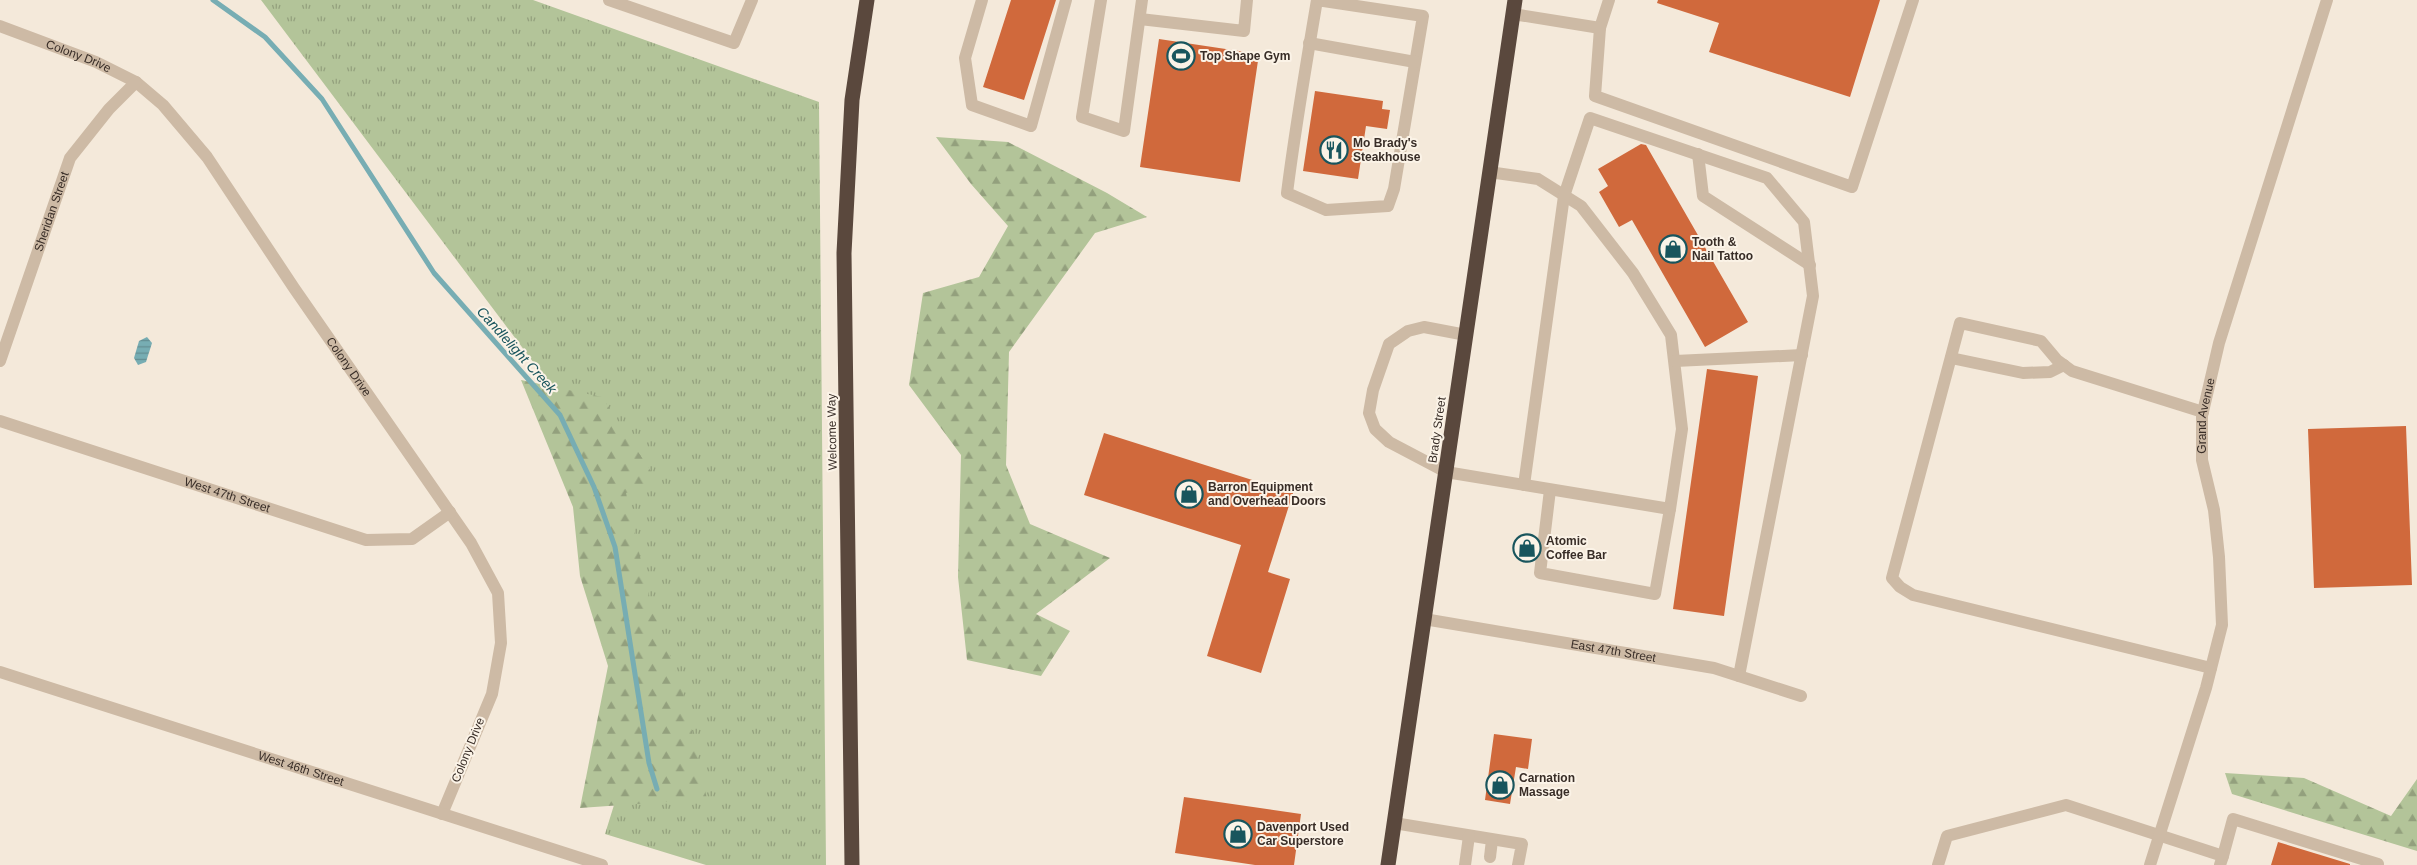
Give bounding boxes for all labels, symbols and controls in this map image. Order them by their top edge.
street label: Colony Drive [44,37,114,75]
sports icon: Top Shape Gym [1166,41,1196,71]
place label: Top Shape Gym [1200,49,1290,63]
restaurant icon: Mo Brady's Steakhouse [1319,135,1349,165]
place label: Mo Brady's Steakhouse [1353,136,1421,164]
street label: Sheridan Street [31,169,72,253]
shop icon: Tooth & Nail Tattoo [1658,234,1688,264]
place label: Tooth & Nail Tattoo [1692,235,1753,263]
water label: Candlelight Creek [474,303,561,397]
street label: Colony Drive [323,335,374,399]
street label: Grand Avenue [2195,376,2218,454]
street label: Welcome Way [824,394,840,470]
street label: Brady Street [1425,395,1449,464]
street label: West 47th Street [183,474,273,516]
shop icon: Barron Equipment and Overhead Doors [1174,479,1204,509]
place label: Barron Equipment and Overhead Doors [1208,480,1326,508]
shop icon: Atomic Coffee Bar [1512,533,1542,563]
place label: Atomic Coffee Bar [1546,534,1607,562]
street label: East 47th Street [1570,637,1658,665]
street label: Colony Drive [449,715,487,784]
street label: West 46th Street [256,748,346,789]
shop icon: Carnation Massage [1485,770,1515,800]
place label: Carnation Massage [1519,771,1575,799]
shop icon: Davenport Used Car Superstore [1223,819,1253,849]
place label: Davenport Used Car Superstore [1257,820,1349,848]

